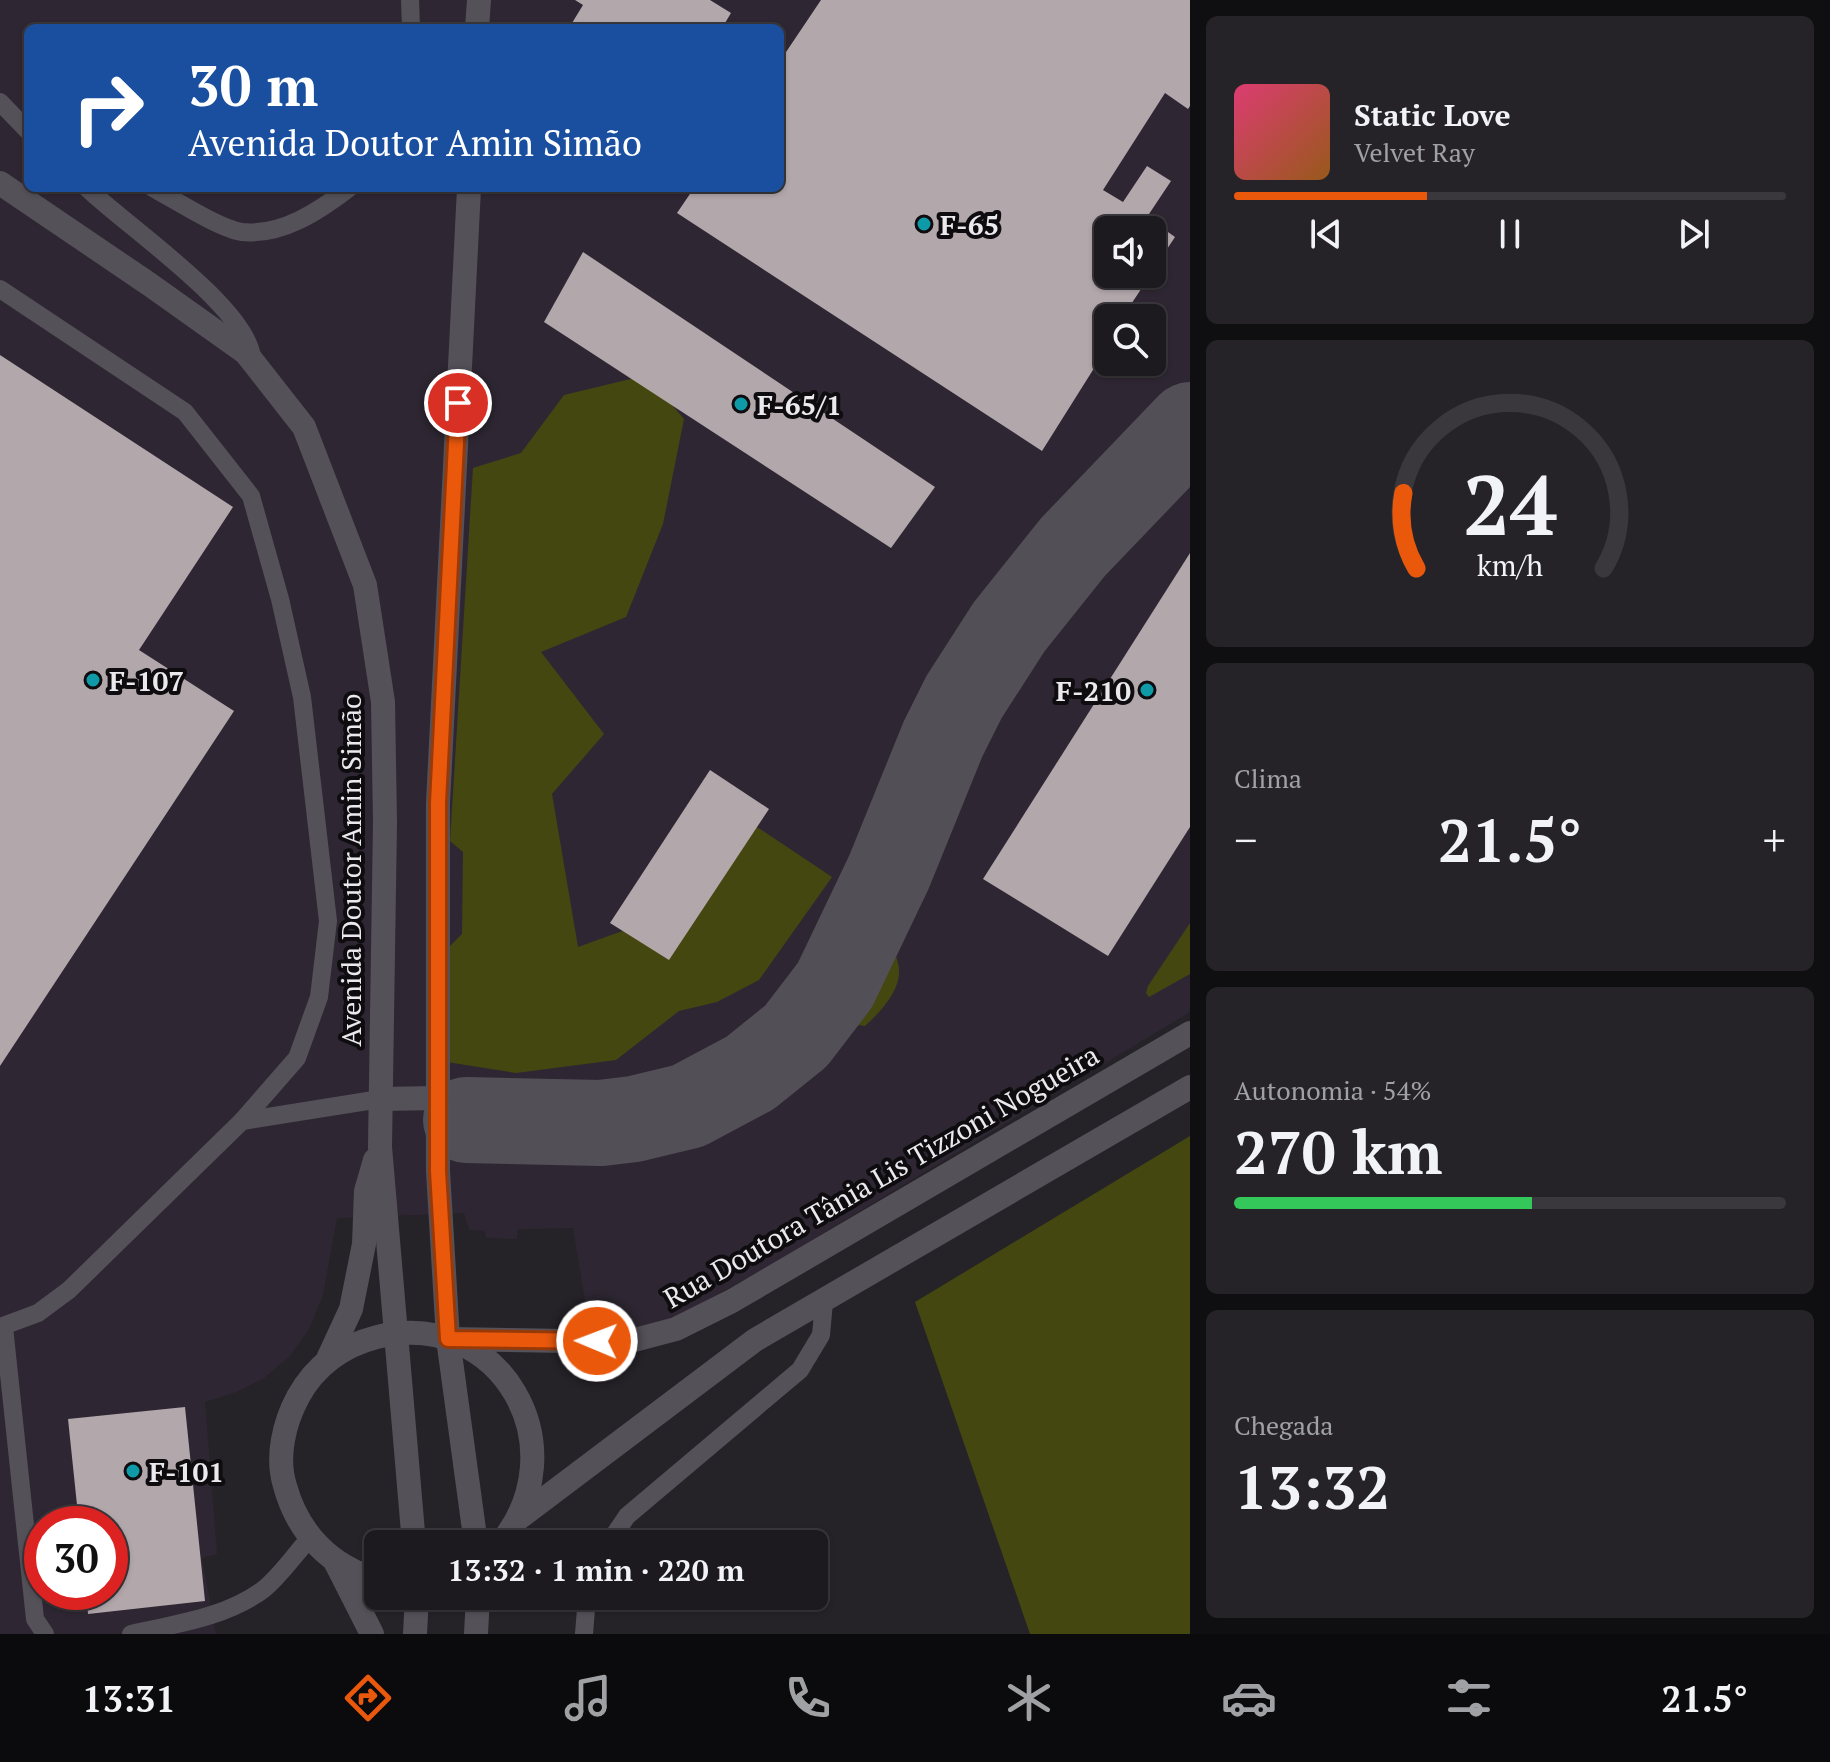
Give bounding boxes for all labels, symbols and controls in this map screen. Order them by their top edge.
text: 30 m [188,48,318,122]
icon: right [56,56,160,160]
text: Static Love [1354,95,1511,135]
text: Avenida Doutor Amin Simão [188,119,642,166]
text: Velvet Ray [1354,135,1475,169]
place label: F-65 [940,206,999,243]
icon: previous [1304,212,1348,256]
icon: pause [1488,212,1532,256]
icon: next [1672,212,1716,256]
marker: F-65 [915,215,933,233]
map controls [1094,216,1166,376]
button: sound [1094,216,1166,288]
button: search [1094,304,1166,376]
pin [424,369,492,437]
icon: arrive [436,381,480,425]
place label: F-65/1 [757,386,842,423]
marker: F-65/1 [732,395,750,413]
text: 24 [1463,449,1557,559]
text: km/h [1477,547,1543,585]
place label: F-107 [109,662,184,699]
marker: F-107 [84,671,102,689]
place label: F-210 [1056,672,1131,709]
marker: F-210 [1138,681,1156,699]
street label: Avenida Doutor Amin Simão [332,693,369,1047]
text: Clima [1234,761,1302,795]
text: 21.5° [1438,800,1582,879]
text: − [1234,810,1257,869]
text: + [1763,810,1786,869]
street label: Rua Doutora Tânia Lis Tizzoni Nogueira [657,1036,1105,1316]
text: Autonomia · 54% [1234,1073,1432,1107]
text: 270 km [1234,1112,1442,1191]
position arrow [555,1299,639,1383]
text: Chegada [1234,1408,1333,1442]
text: 13:32 [1234,1447,1390,1526]
place label: F-101 [149,1453,224,1490]
marker: F-101 [124,1462,142,1480]
speed limit sign: 30 [24,1506,128,1610]
text: 13:32 · 1 min · 220 m [448,1550,744,1590]
icon: directions [340,1670,396,1726]
icon: music [560,1670,616,1726]
icon: phone [780,1670,836,1726]
icon: climate [1001,1670,1057,1726]
icon: car [1221,1670,1277,1726]
icon: filters [1441,1670,1497,1726]
text: 13:31 [82,1675,176,1722]
text: 21.5° [1661,1675,1748,1722]

